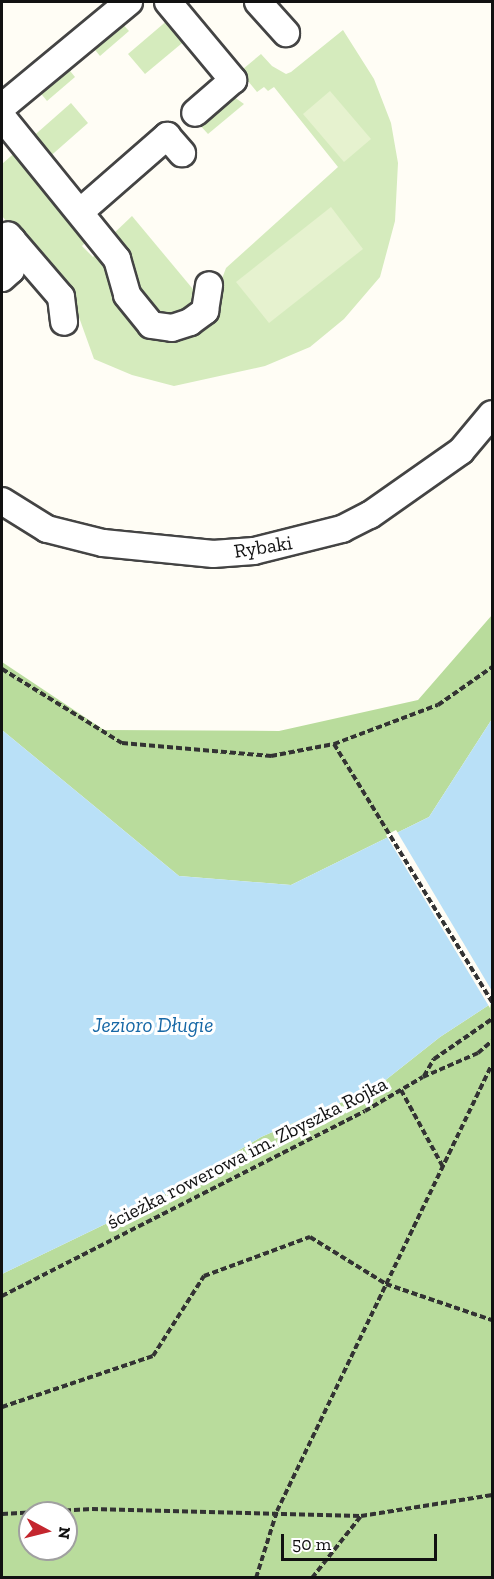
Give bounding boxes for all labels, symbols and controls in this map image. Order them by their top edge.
street label: Rybaki [232,531,294,563]
water label: Jezioro Długie [93,1012,213,1038]
street label: ścieżka rowerowa im. Zbyszka Rojka [103,1072,391,1234]
north arrow [18,1501,78,1561]
scale bar [284,1522,440,1560]
text: N [54,1526,75,1540]
text: 50 m [292,1533,331,1555]

